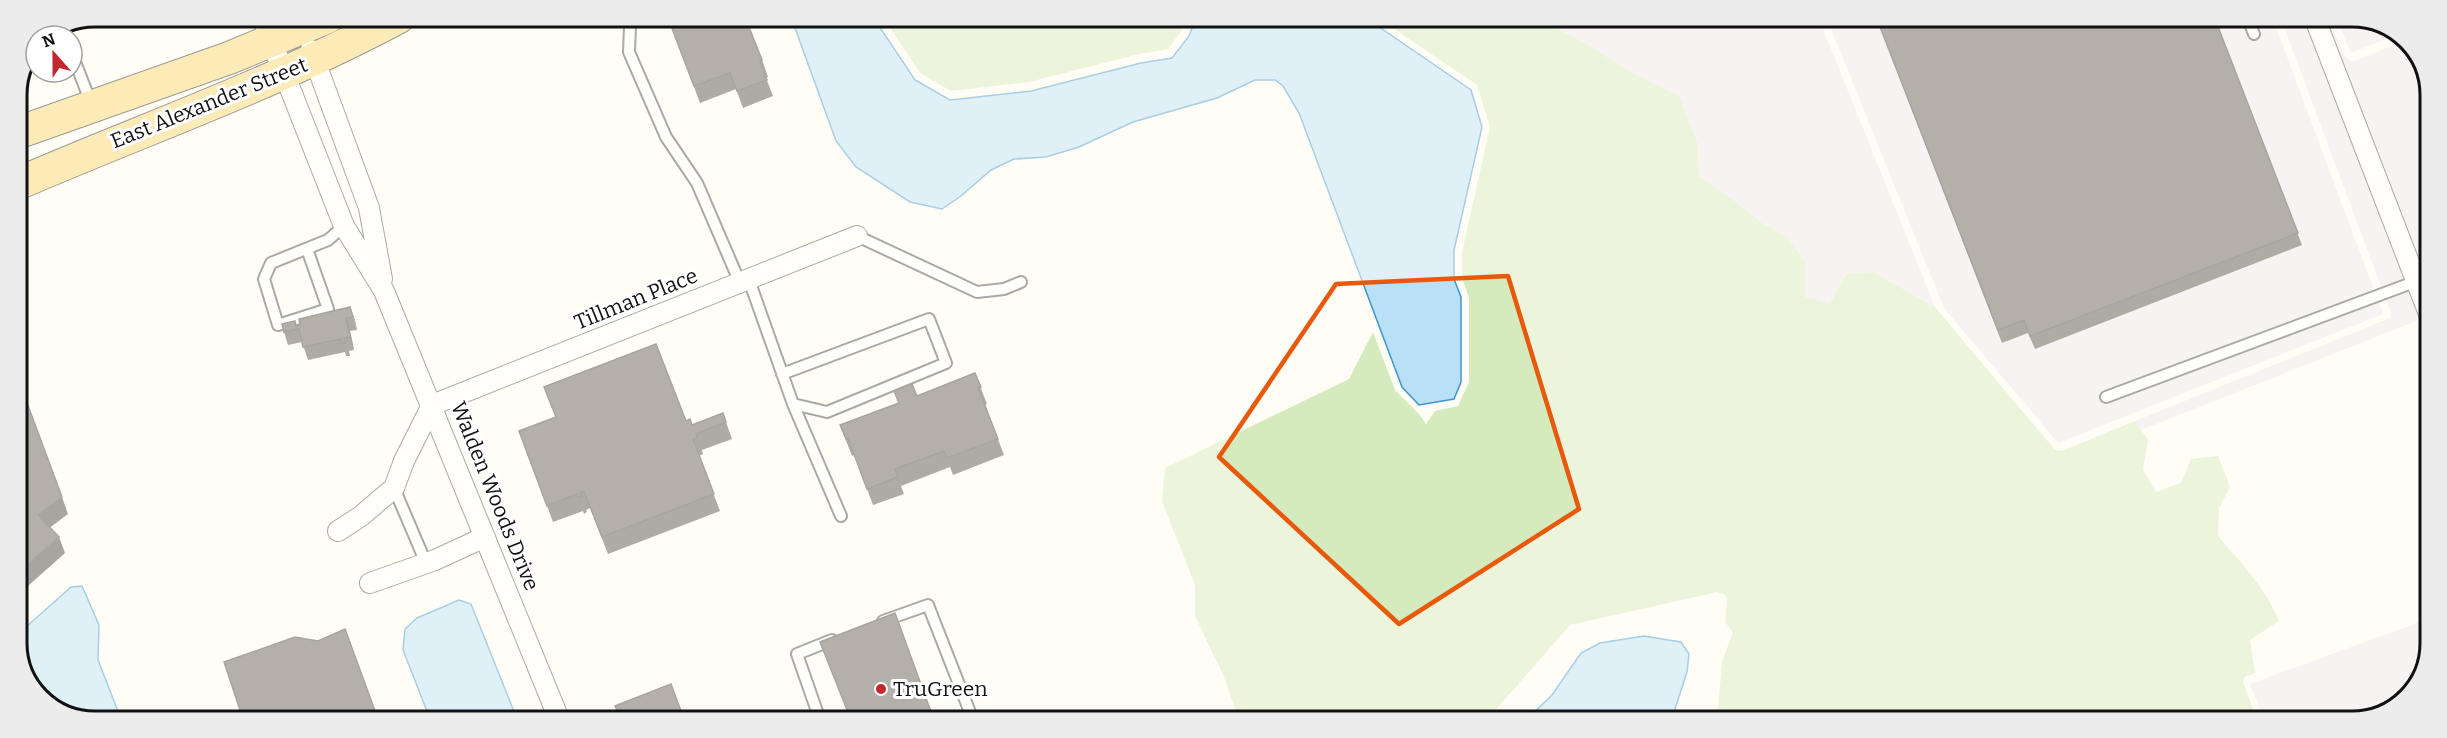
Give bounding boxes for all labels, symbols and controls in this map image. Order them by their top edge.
north arrow [24,24,84,84]
text: N [40,29,58,52]
street label: East Alexander Street [107,51,312,154]
street label: Tillman Place [571,262,701,336]
street label: Walden Woods Drive [445,398,545,594]
place label: TruGreen [893,676,988,702]
marker: TruGreen [874,682,888,696]

